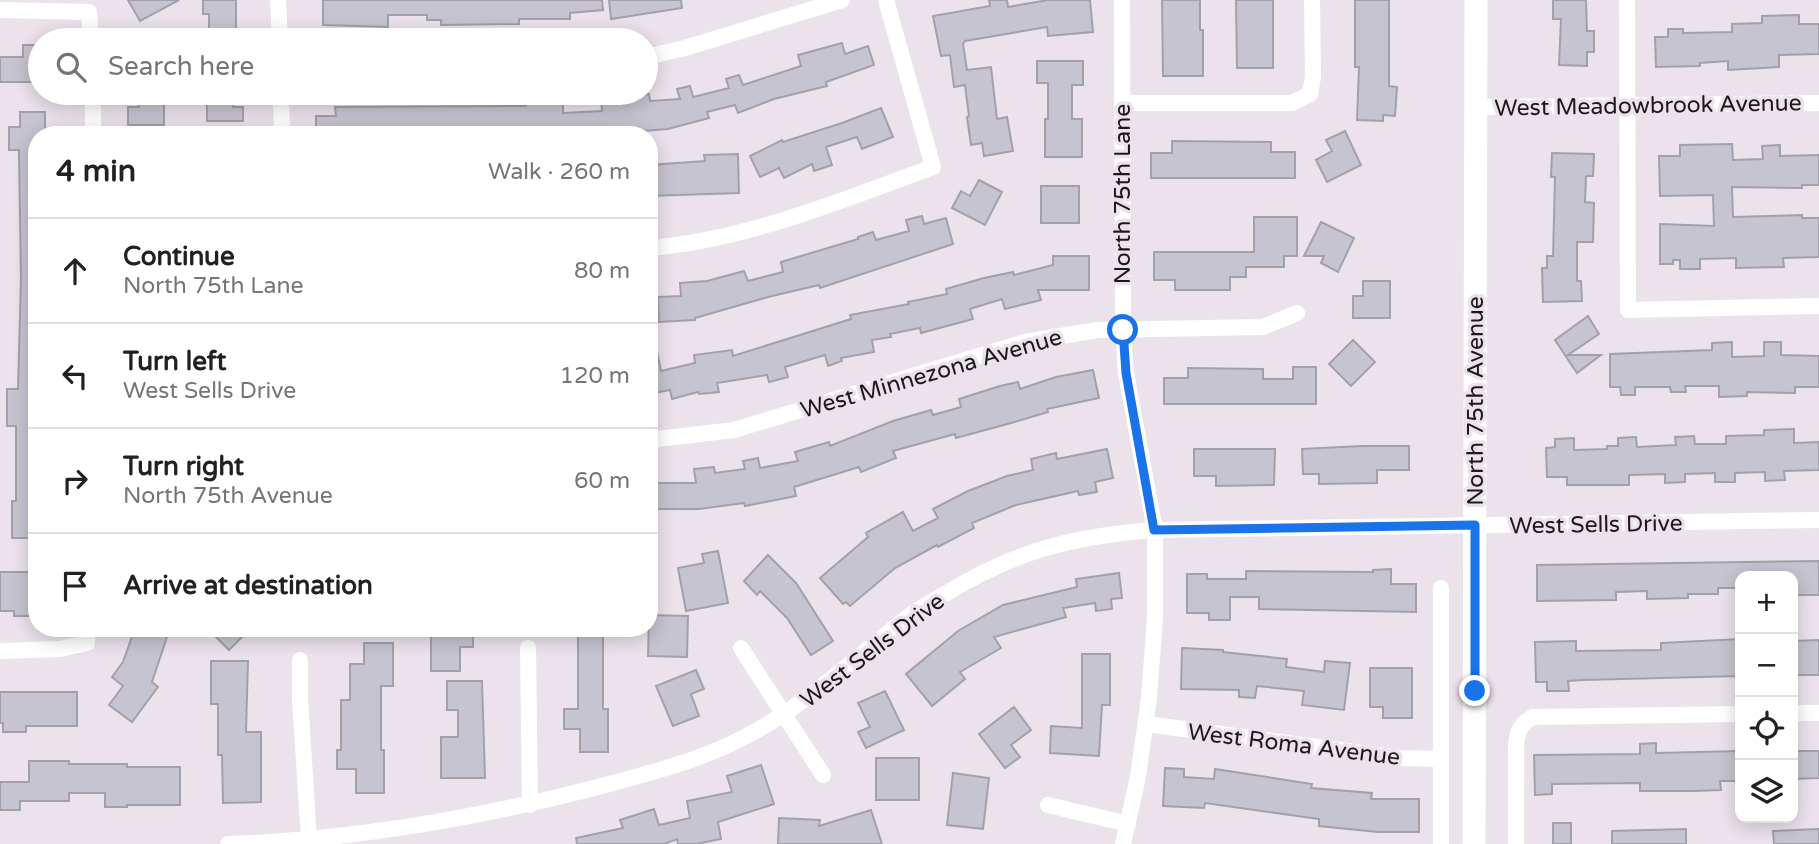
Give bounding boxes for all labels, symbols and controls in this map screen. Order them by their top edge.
search box [28,28,658,105]
icon: search [52,48,90,86]
text: Search here [108,51,254,82]
street label: West Meadowbrook Avenue [1494,89,1802,123]
street label: North 75th Lane [1109,104,1137,284]
text: 4 min [56,153,136,190]
text: Walk · 260 m [488,158,630,186]
text: Continue [123,241,235,272]
icon: ahead [56,252,94,290]
text: 80 m [574,257,630,285]
text: North 75th Lane [123,272,304,300]
street label: North 75th Avenue [1462,296,1490,506]
route start [1107,314,1138,345]
street label: West Minnezona Avenue [797,323,1065,425]
text: Turn left [123,346,226,377]
icon: left [56,357,94,395]
text: 120 m [560,362,630,390]
text: West Sells Drive [123,377,296,405]
text: Turn right [123,451,244,482]
icon: right [56,462,94,500]
text: 60 m [574,467,630,495]
text: North 75th Avenue [123,482,333,510]
street label: West Sells Drive [1509,509,1683,541]
icon: arrive [56,567,94,605]
text: Arrive at destination [123,570,373,601]
map controls [1735,571,1798,823]
button: + [1735,571,1798,634]
street label: West Sells Drive [795,587,950,714]
button: − [1735,634,1798,697]
route end [1459,675,1490,706]
button: locate [1735,697,1798,760]
street label: West Roma Avenue [1186,718,1402,772]
button: layers [1735,760,1798,823]

